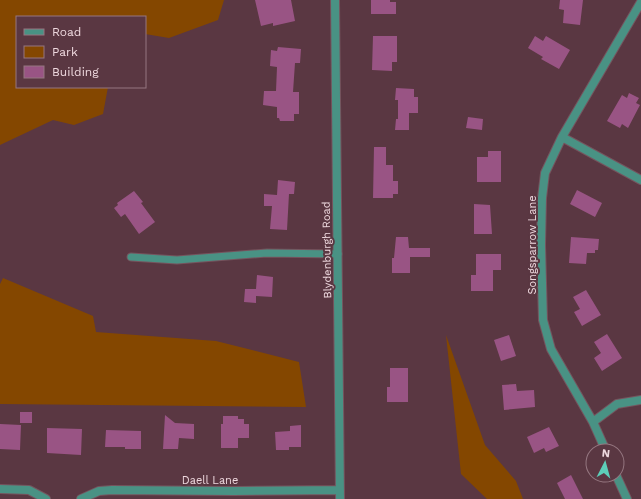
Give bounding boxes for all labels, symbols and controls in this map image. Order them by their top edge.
legend [16,16,146,88]
text: Road [52,25,81,39]
text: Park [52,45,78,59]
text: Building [52,65,99,79]
street label: Songsparrow Lane [526,195,539,295]
street label: Blydenburgh Road [320,201,334,299]
north arrow [585,443,625,483]
text: N [601,447,611,460]
street label: Daell Lane [182,474,238,487]

